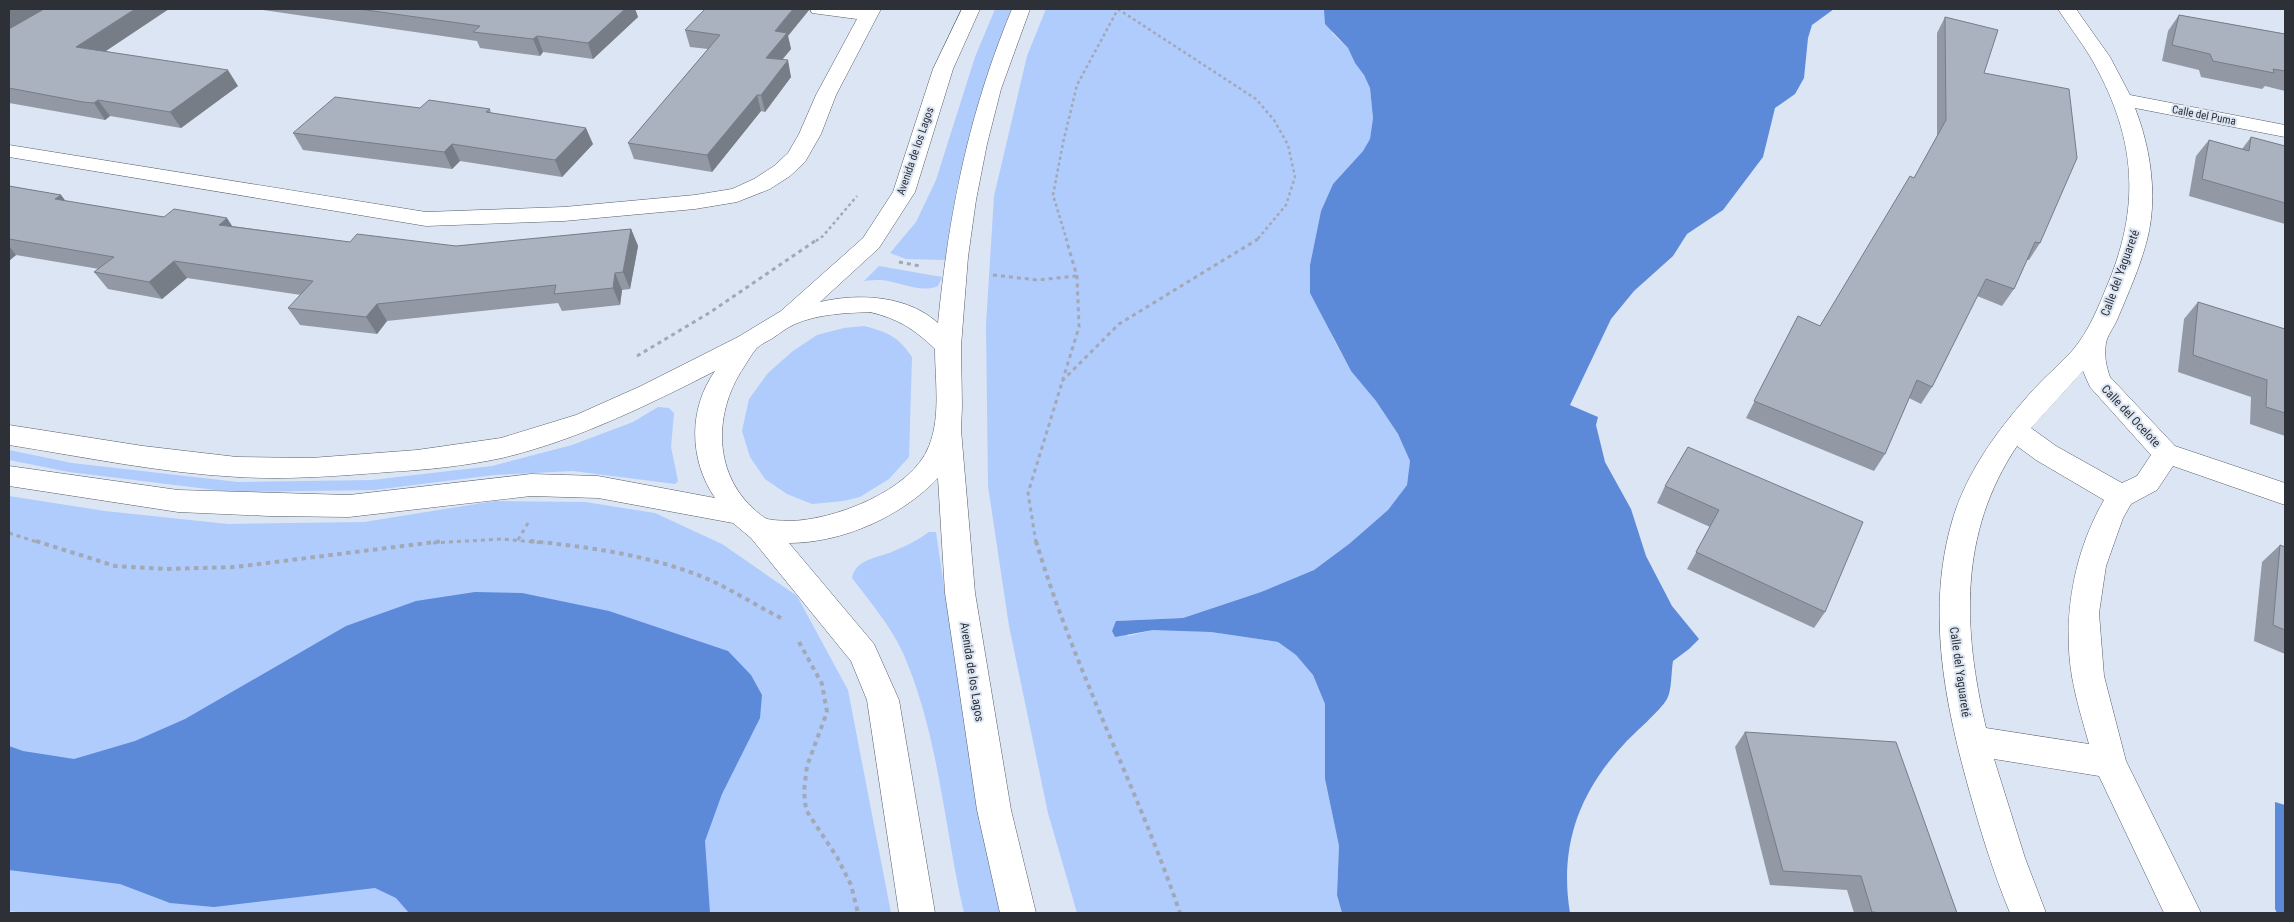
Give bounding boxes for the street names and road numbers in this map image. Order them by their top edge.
street label: Calle del Puma [2171,103,2237,128]
street label: Avenida de los Lagos [894,105,937,197]
street label: Calle del Yaguareté [2098,228,2142,318]
street label: Calle del Ocelote [2099,382,2164,450]
street label: Avenida de los Lagos [957,621,987,723]
street label: Calle del Yaguareté [1947,626,1973,718]

